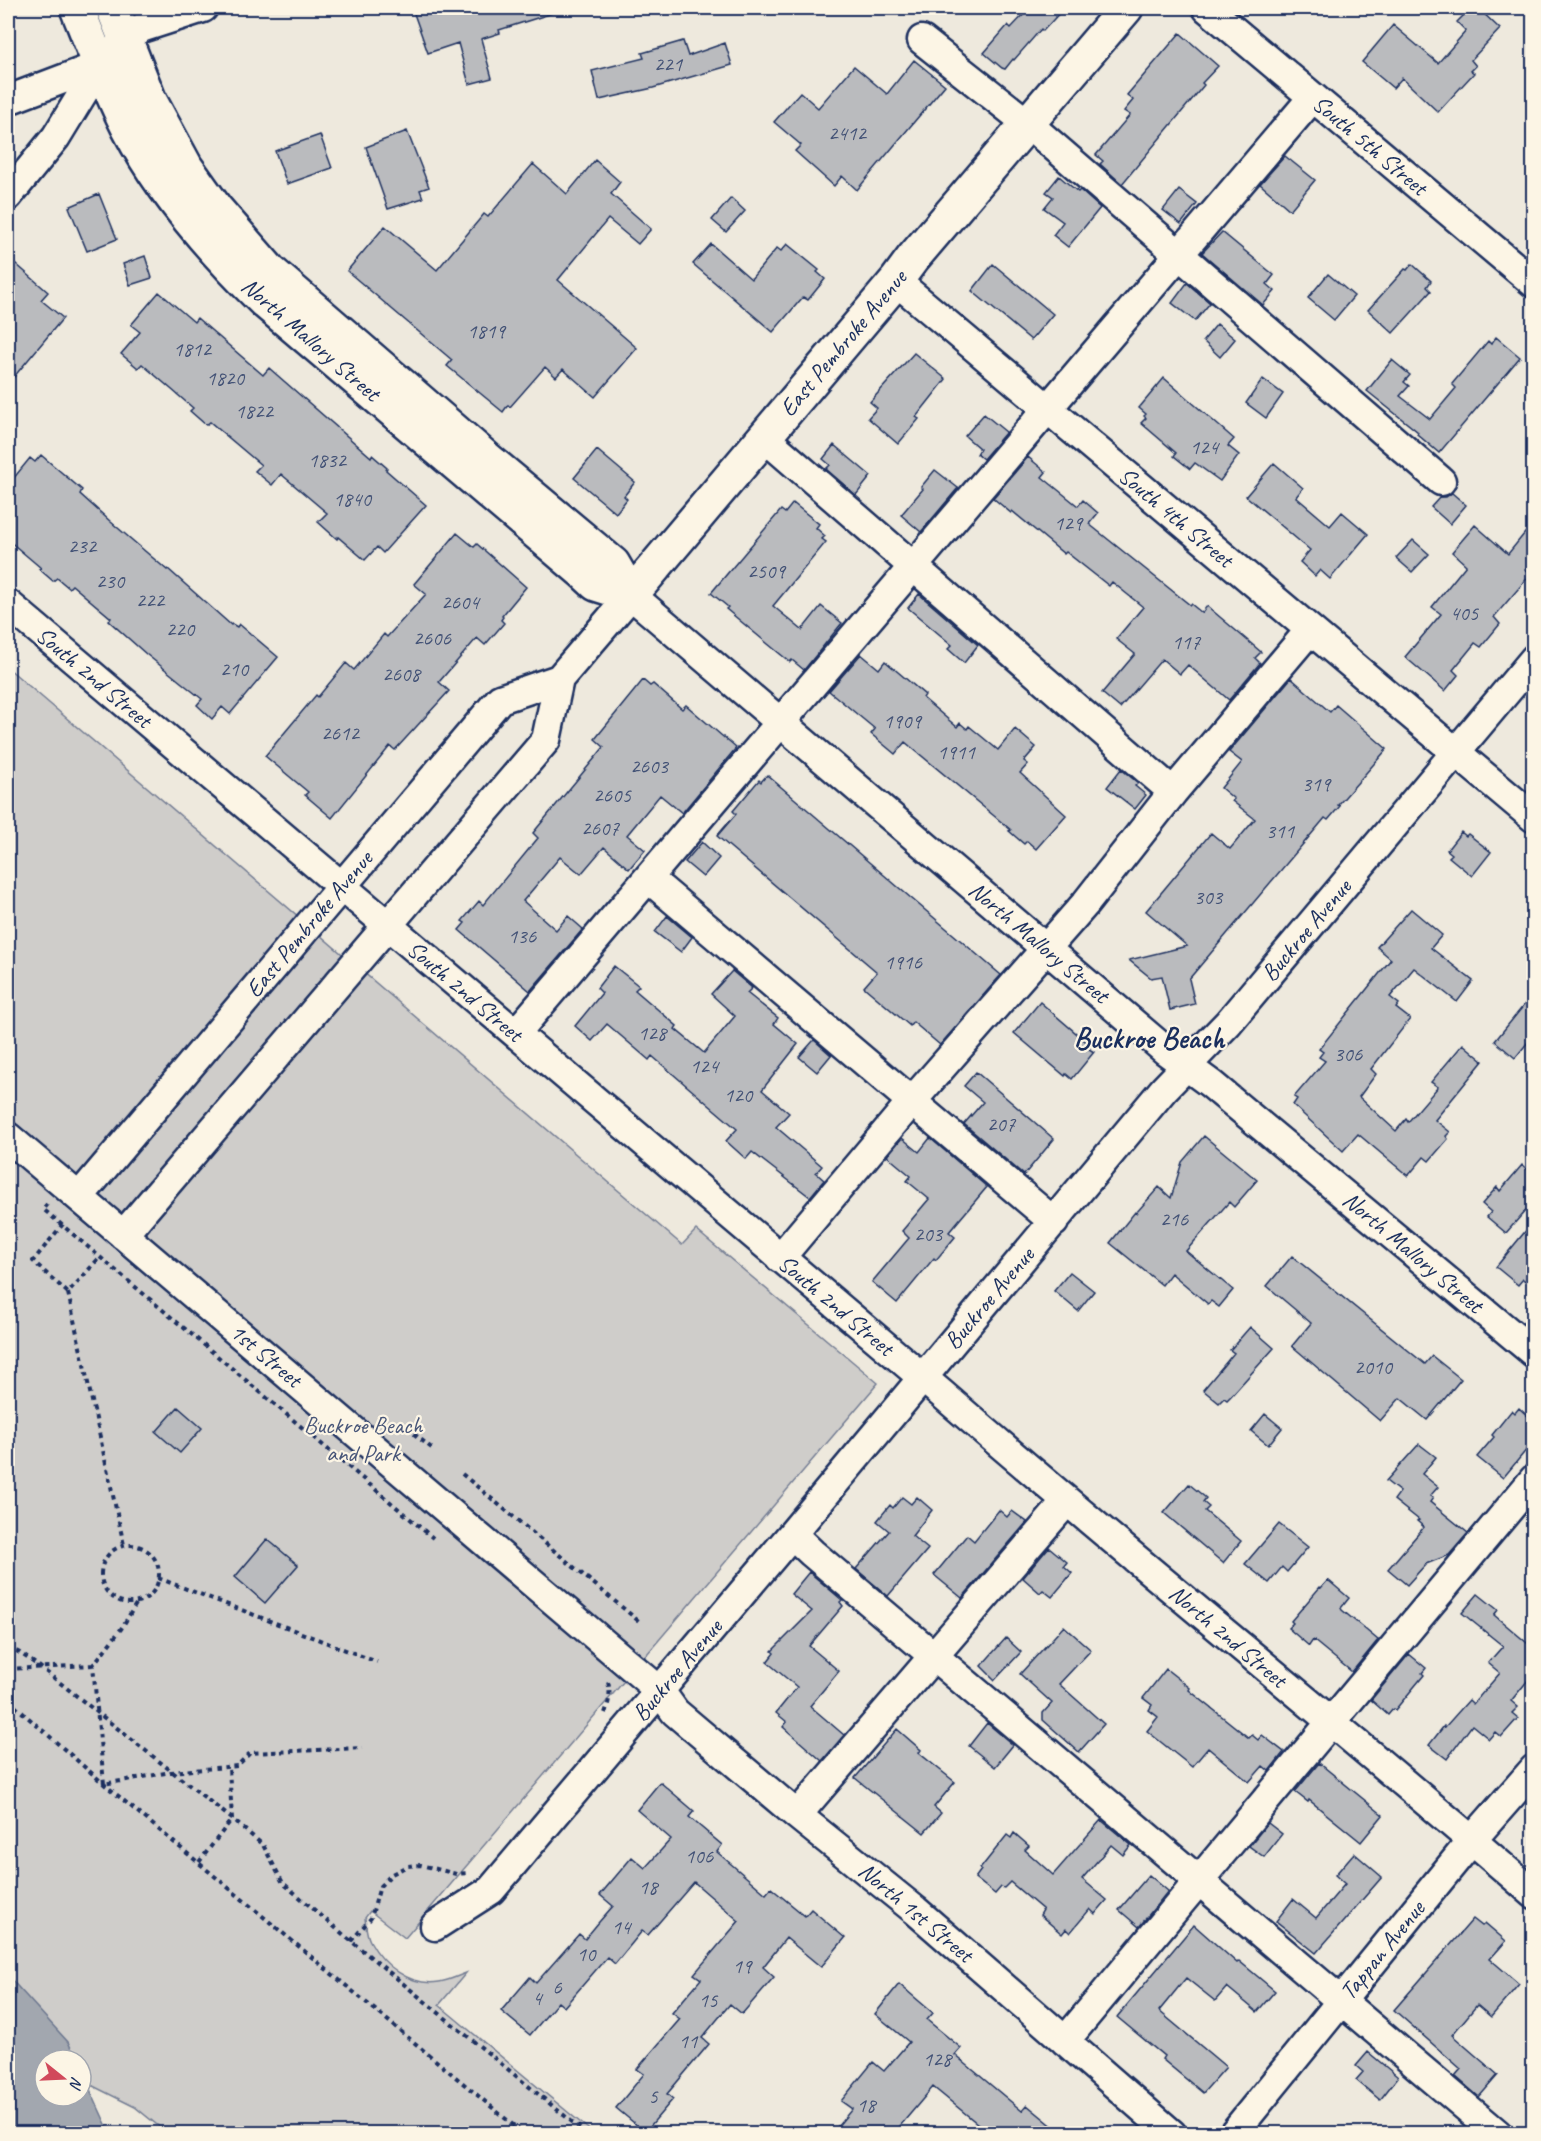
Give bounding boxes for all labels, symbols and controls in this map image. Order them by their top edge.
house number: 221 [654,51,684,77]
street label: South 5th Street [1306,88,1435,203]
house number: 2412 [828,120,867,146]
street label: East Pembroke Avenue [773,262,915,423]
street label: North Mallory Street [235,271,388,409]
house number: 1819 [467,318,506,344]
house number: 1812 [173,336,212,362]
house number: 1820 [206,365,245,391]
house number: 1822 [235,398,274,424]
house number: 124 [1190,434,1221,460]
house number: 1832 [308,447,347,473]
street label: South 4th Street [1112,460,1241,575]
house number: 1840 [333,486,372,512]
house number: 129 [1054,510,1084,536]
house number: 232 [68,533,98,559]
house number: 2509 [747,558,786,584]
house number: 230 [96,568,126,594]
house number: 222 [136,587,166,613]
house number: 2604 [441,589,481,615]
house number: 405 [1450,600,1480,626]
house number: 220 [166,616,196,642]
street label: South 2nd Street [30,620,160,735]
house number: 2606 [413,625,451,651]
house number: 117 [1172,629,1202,655]
house number: 210 [220,656,250,682]
house number: 2608 [382,661,422,687]
house number: 1909 [883,708,922,734]
house number: 2612 [321,720,360,746]
house number: 1911 [937,739,976,765]
house number: 2603 [630,753,669,779]
house number: 319 [1302,771,1332,797]
house number: 2605 [593,782,632,808]
house number: 2607 [581,815,620,841]
house number: 311 [1266,818,1296,844]
street label: East Pembroke Avenue [239,843,381,1004]
street label: Buckroe Avenue [1254,871,1359,987]
street label: North Mallory Street [963,875,1117,1011]
house number: 303 [1194,884,1224,910]
house number: 136 [508,923,537,949]
street label: South 2nd Street [401,934,531,1049]
house number: 1916 [884,949,922,975]
district label: Buckroe Beach [1074,1019,1225,1057]
house number: 128 [638,1020,669,1046]
house number: 306 [1334,1041,1363,1067]
house number: 124 [690,1053,721,1079]
house number: 120 [724,1082,754,1108]
house number: 207 [987,1111,1017,1137]
street label: North Mallory Street [1337,1185,1491,1321]
house number: 216 [1160,1206,1189,1232]
house number: 203 [914,1221,944,1247]
street label: Buckroe Avenue [937,1239,1042,1355]
street label: South 2nd Street [772,1248,902,1363]
street label: 1st Street [224,1316,310,1395]
house number: 2010 [1354,1354,1393,1380]
park label: Buckroe Beach and Park [304,1410,423,1468]
street label: North 2nd Street [1163,1578,1295,1695]
street label: Buckroe Avenue [625,1611,730,1727]
house number: 106 [685,1843,714,1869]
street label: North 1st Street [852,1855,981,1970]
house number: 18 [639,1874,660,1900]
street label: Tappan Avenue [1333,1893,1432,2006]
house number: 14 [612,1914,633,1940]
house number: 10 [577,1941,597,1967]
house number: 19 [733,1953,753,1979]
house number: 6 [552,1974,562,2000]
house number: 4 [532,1985,544,2011]
house number: 15 [699,1987,719,2013]
house number: 11 [679,2028,699,2054]
house number: 128 [923,2046,954,2072]
north arrow [33,2048,93,2108]
text: N [64,2075,87,2093]
house number: 5 [648,2083,659,2109]
house number: 18 [857,2092,878,2118]

